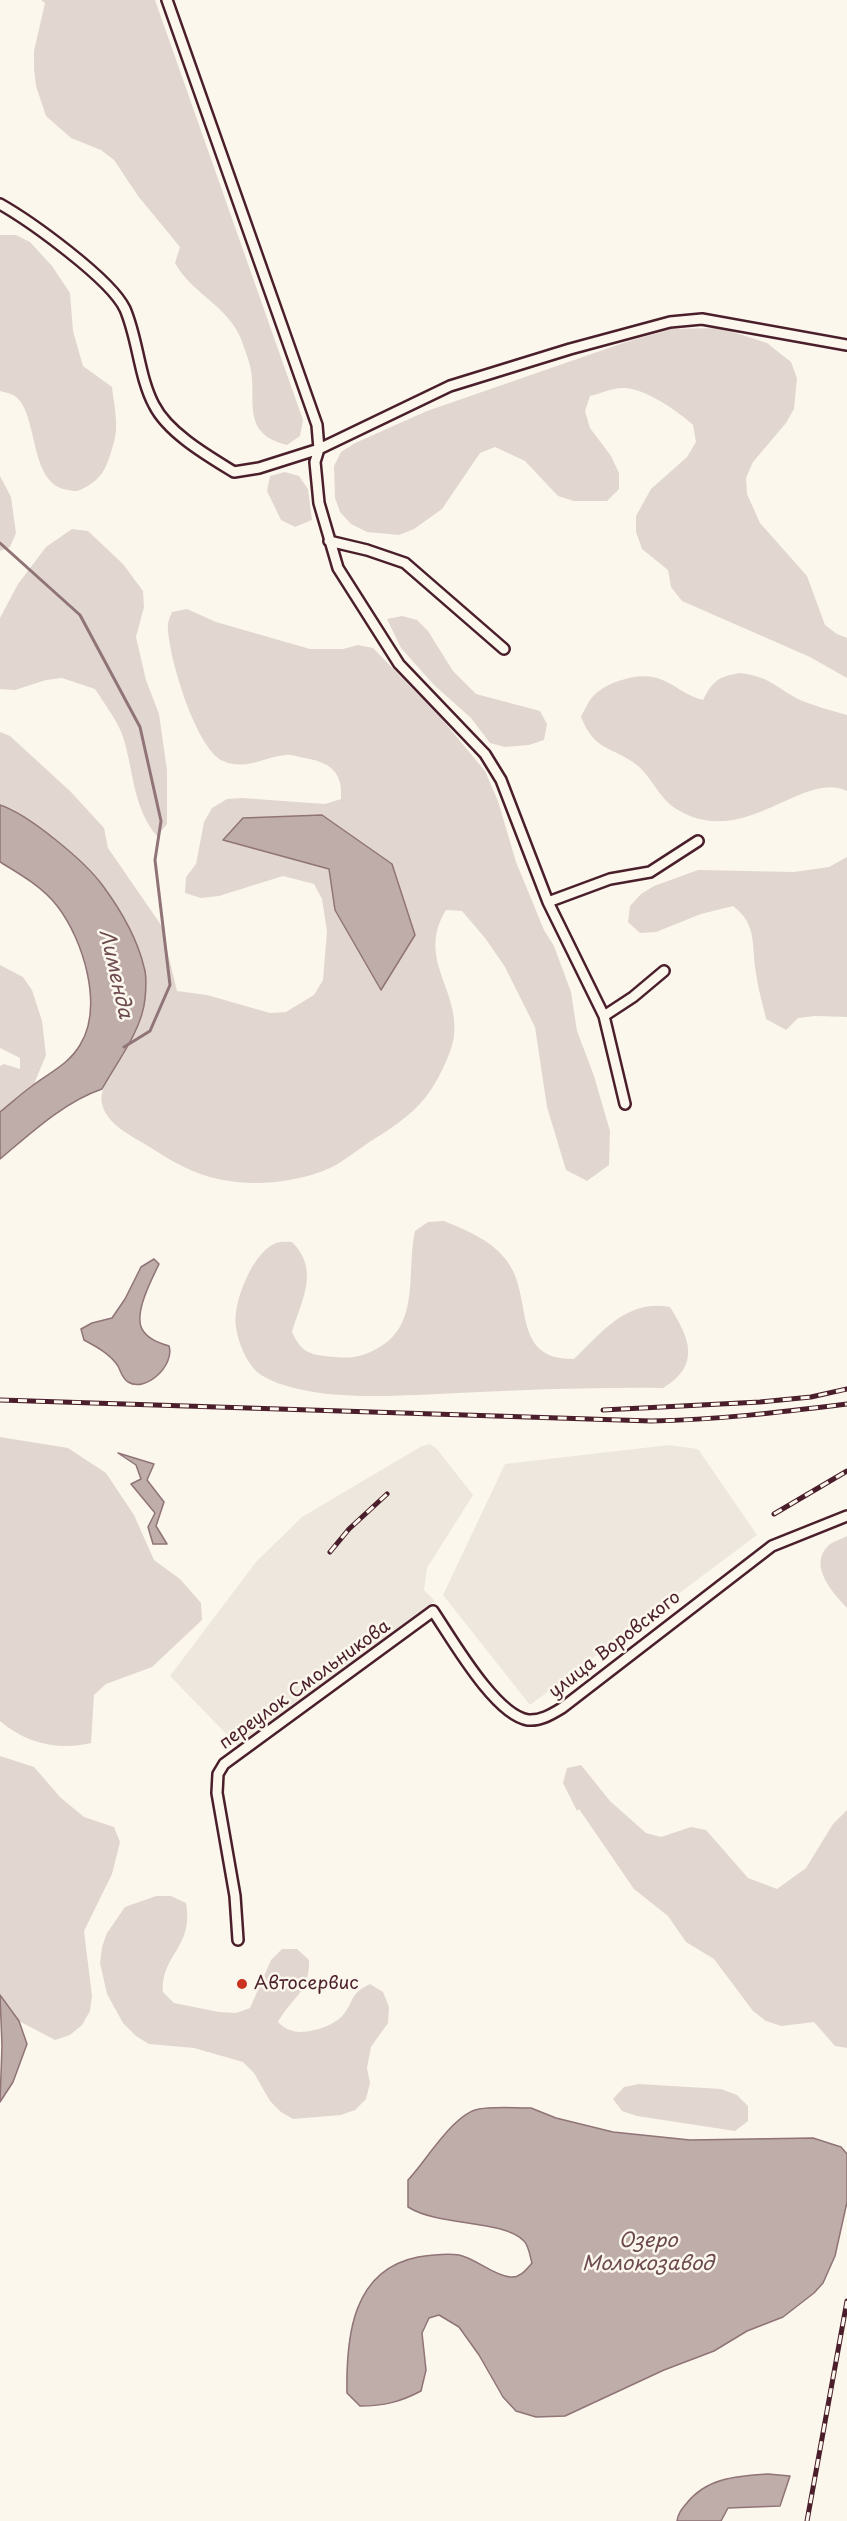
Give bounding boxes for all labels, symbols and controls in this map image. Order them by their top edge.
water label: Лименда [93,927,137,1021]
street label: улица Воровского [545,1587,685,1703]
street label: переулок Смольникова [215,1616,395,1754]
place label: Автосервис [254,1973,359,1995]
marker: Автосервис [235,1977,249,1991]
water label: Озеро Молокозавод [582,2229,714,2276]

